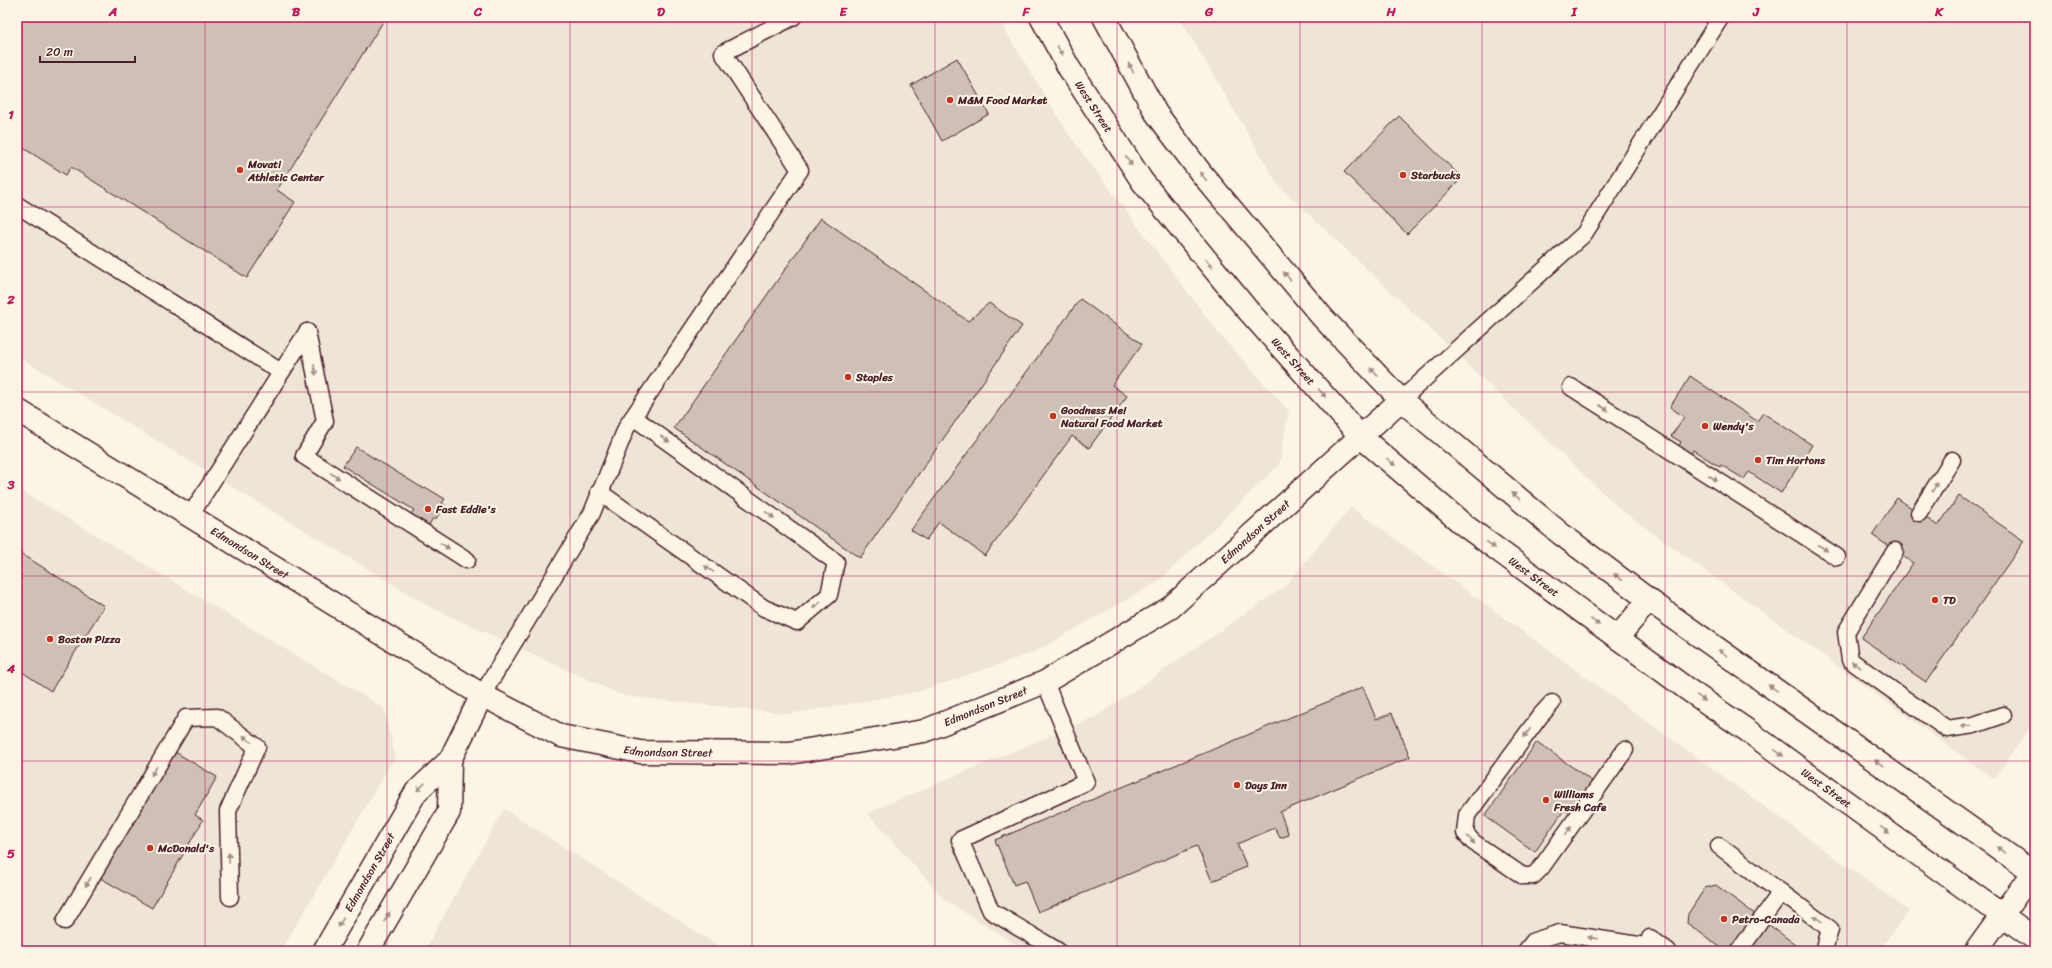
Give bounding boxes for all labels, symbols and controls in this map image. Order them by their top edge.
text: A [108,0,117,23]
text: B [292,0,301,23]
text: C [473,0,483,23]
text: D [657,0,665,23]
text: E [839,0,848,23]
text: F [1021,0,1030,23]
text: G [1204,0,1214,23]
text: H [1385,0,1396,23]
text: I [1570,0,1578,23]
text: J [1752,0,1760,23]
text: K [1934,0,1944,23]
scale bar [40,38,135,64]
text: 20 m [46,41,73,63]
one-way arrow [1057,46,1063,57]
one-way arrow [1128,62,1135,74]
street label: West Street [1069,77,1118,137]
place label: M&M Food Market [957,91,1048,110]
marker: M&M Food Market [945,95,955,105]
text: 1 [8,103,14,126]
place label: Movati Athletic Center [247,155,325,187]
one-way arrow [1125,156,1133,166]
marker: Movati Athletic Center [235,165,245,175]
place label: Starbucks [1410,166,1461,185]
marker: Starbucks [1398,170,1408,180]
one-way arrow [1199,171,1208,182]
one-way arrow [1205,258,1214,269]
one-way arrow [1282,270,1291,281]
text: 2 [6,288,15,311]
street label: West Street [1266,333,1320,390]
one-way arrow [312,364,318,376]
one-way arrow [1369,367,1379,377]
place label: Staples [855,368,894,387]
marker: Staples [843,372,853,382]
one-way arrow [1318,388,1327,398]
place label: Goodness Me! Natural Food Market [1060,401,1163,433]
one-way arrow [1598,405,1610,412]
marker: Goodness Me! Natural Food Market [1048,411,1058,421]
place label: Wendy's [1713,417,1755,436]
marker: Wendy's [1700,421,1710,431]
one-way arrow [659,435,670,443]
place label: Tim Hortons [1766,451,1826,470]
marker: Tim Hortons [1753,455,1763,465]
one-way arrow [1386,458,1396,467]
one-way arrow [329,472,341,479]
text: 3 [6,473,15,496]
one-way arrow [1708,475,1719,482]
one-way arrow [1932,481,1939,493]
one-way arrow [1510,492,1521,501]
street label: Edmondson Street [1216,495,1295,569]
place label: Fast Eddie's [435,500,497,519]
marker: Fast Eddie's [423,504,433,514]
one-way arrow [765,511,776,519]
street label: Edmondson Street [207,522,293,585]
one-way arrow [1485,541,1496,549]
one-way arrow [439,542,451,549]
one-way arrow [1817,545,1829,552]
street label: West Street [1504,552,1563,602]
one-way arrow [703,565,714,573]
one-way arrow [1612,573,1623,581]
place label: TD [1943,591,1956,610]
marker: TD [1930,595,1940,605]
one-way arrow [812,600,823,609]
one-way arrow [1590,618,1601,627]
place label: Boston Pizza [58,630,121,649]
marker: Boston Pizza [45,634,55,644]
one-way arrow [1718,649,1728,657]
text: 4 [6,657,16,680]
one-way arrow [1851,661,1862,669]
street label: Edmondson Street [941,681,1031,732]
one-way arrow [1768,684,1778,692]
one-way arrow [1695,695,1707,702]
one-way arrow [1960,723,1972,730]
one-way arrow [1524,728,1532,738]
one-way arrow [242,736,252,744]
street label: Edmondson Street [622,740,713,763]
one-way arrow [1774,749,1785,758]
one-way arrow [1874,759,1884,767]
street label: West Street [1797,763,1856,813]
one-way arrow [151,765,158,777]
place label: Days Inn [1245,776,1287,795]
marker: Days Inn [1232,780,1242,790]
one-way arrow [417,782,426,791]
place label: Williams Fresh Cafe [1553,785,1607,817]
marker: Williams Fresh Cafe [1541,795,1551,805]
one-way arrow [1564,826,1572,837]
one-way arrow [1879,826,1890,834]
street label: Edmondson Street [340,829,401,916]
one-way arrow [1467,835,1476,845]
place label: McDonald's [157,839,215,858]
text: 5 [7,842,15,865]
marker: McDonald's [145,843,155,853]
one-way arrow [1996,846,2006,854]
one-way arrow [226,851,232,864]
one-way arrow [84,877,92,887]
place label: Petro-Canada [1732,910,1800,929]
one-way arrow [384,911,391,923]
marker: Petro-Canada [1719,914,1729,924]
one-way arrow [1812,915,1823,924]
one-way arrow [337,916,344,928]
one-way arrow [1587,935,1599,941]

